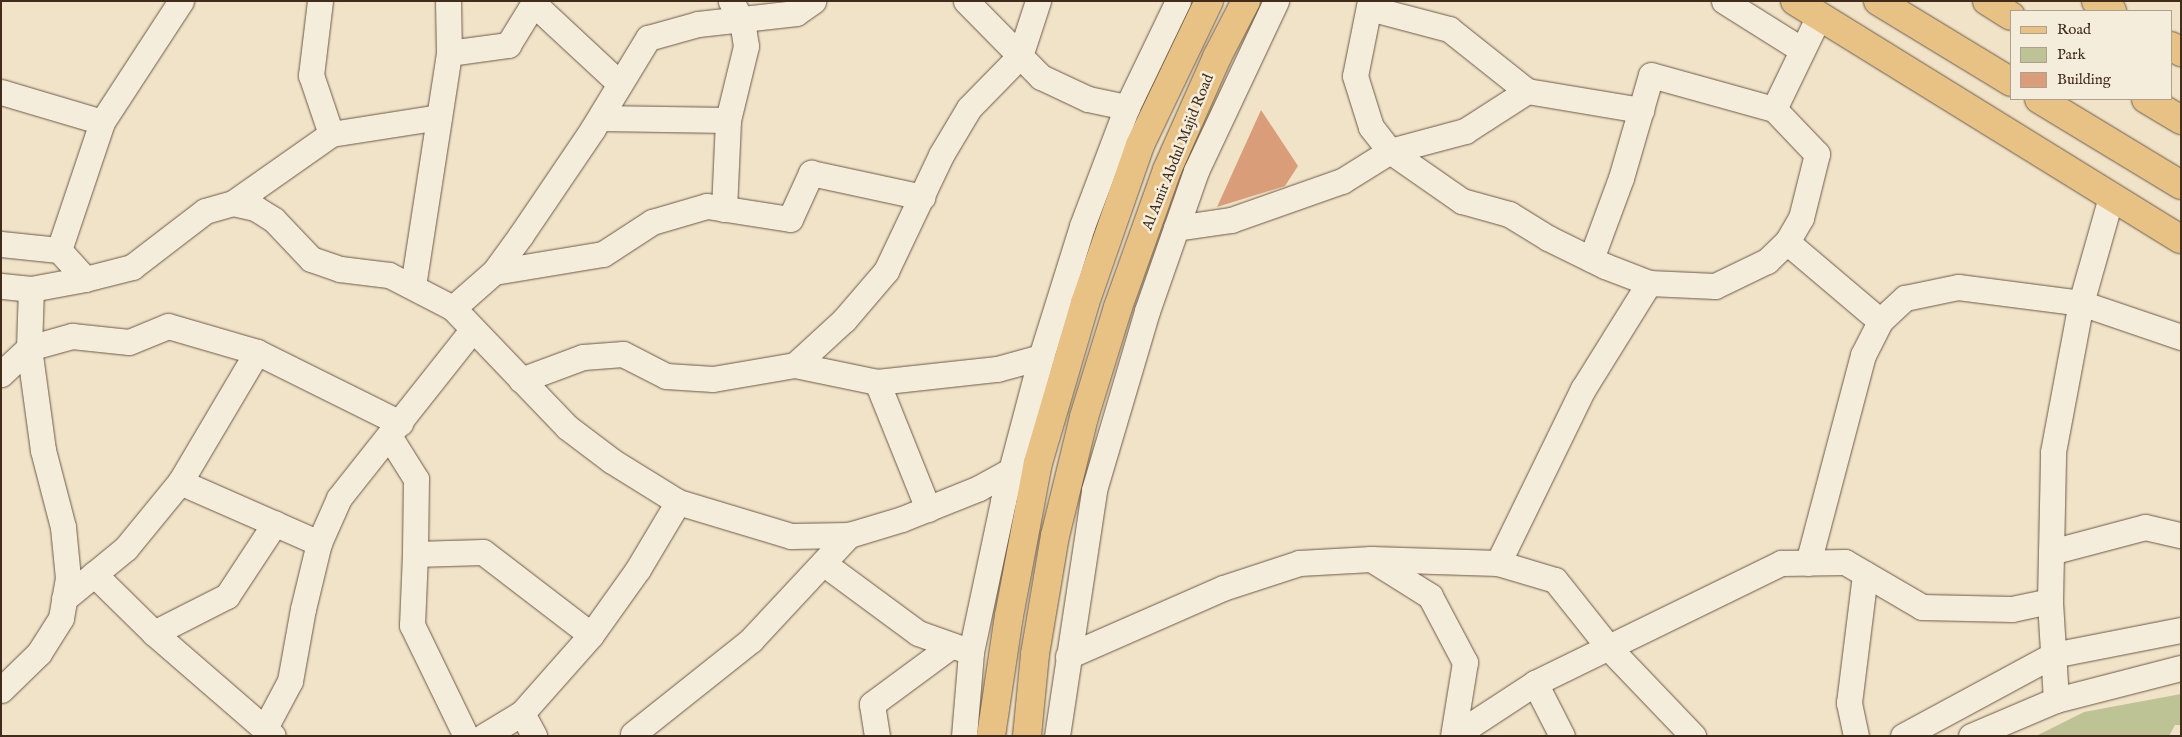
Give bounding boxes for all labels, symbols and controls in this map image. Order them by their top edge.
legend [2010,10,2172,100]
text: Road [2057,20,2091,39]
text: Park [2057,45,2086,64]
text: Building [2057,70,2111,89]
street label: Al Amir Abdul Majid Road [1138,71,1218,233]

